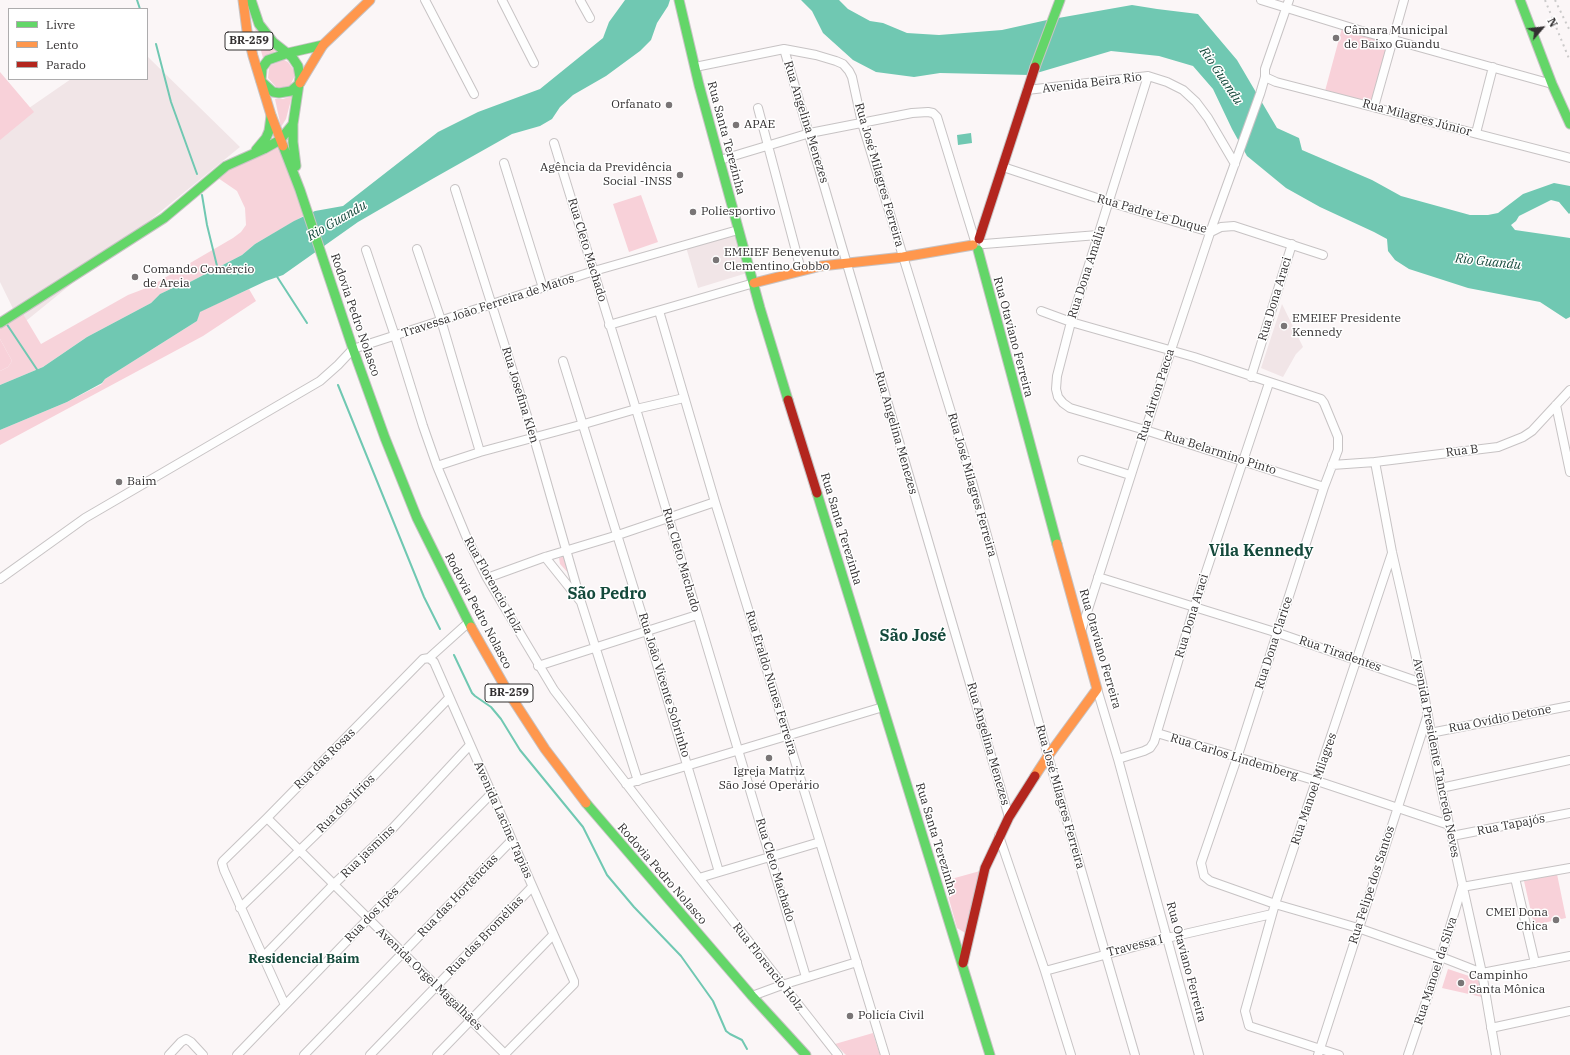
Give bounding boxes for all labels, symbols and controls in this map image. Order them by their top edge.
legend [8,8,148,80]
north arrow [1522,8,1562,48]
text: N [1544,15,1561,29]
text: Livre [46,17,75,32]
place label: Câmara Municipal de Baixo Guandu [1344,24,1448,52]
road number: BR-259 [225,32,273,50]
marker: Câmara Municipal de Baixo Guandu [1331,33,1341,43]
text: Lento [46,37,78,52]
water label: Rio Guandu [1196,44,1246,108]
text: Parado [46,57,86,72]
street label: Rua Angelina Menezes [781,59,831,185]
street label: Avenida Beira Rio [1041,70,1143,96]
street label: Rua Santa Terezinha [704,80,748,196]
street label: Rua Milagres Júnior [1361,96,1473,140]
place label: Orfanato [611,98,661,112]
marker: Orfanato [664,100,674,110]
street label: Rua José Milagres Ferreira [851,101,907,249]
place label: APAE [744,118,775,132]
marker: APAE [731,120,741,130]
place label: Agência da Previdência Social -INSS [540,161,672,189]
marker: Agência da Previdência Social -INSS [675,170,685,180]
street label: Rua Padre Le Duque [1095,191,1209,237]
street label: Rua Cleto Machado [564,196,610,304]
water label: Rio Guandu [304,198,370,244]
place label: Poliesportivo [701,205,775,219]
marker: Poliesportivo [688,207,698,217]
street label: Rua Dona Amália [1065,224,1109,320]
place label: EMEIEF Benevenuto Clementino Gobbo [724,246,839,274]
water label: Rio Guandu [1454,251,1522,273]
street label: Rodovia Pedro Nolasco [327,252,383,378]
marker: EMEIEF Benevenuto Clementino Gobbo [711,255,721,265]
street label: Rua Dona Araci [1255,255,1295,343]
place label: Comando Comércio de Areia [143,263,254,291]
street label: Travessa João Ferreira de Matos [400,271,576,341]
marker: Comando Comércio de Areia [130,272,140,282]
street label: Rua Otaviano Ferreira [990,275,1036,399]
place label: EMEIEF Presidente Kennedy [1292,312,1401,340]
marker: EMEIEF Presidente Kennedy [1279,321,1289,331]
street label: Rua Josefina Klen [499,345,541,445]
street label: Rua Airton Pacca [1134,347,1178,443]
street label: Rua Angelina Menezes [872,370,920,496]
street label: Rua José Milagres Ferreira [944,411,1000,559]
street label: Rua Belarmino Pinto [1162,428,1278,478]
street label: Rua B [1445,442,1479,460]
street label: Rua Santa Terezinha [817,471,865,587]
place label: Baim [127,475,157,489]
marker: Baim [114,477,124,487]
street label: Rua Cleto Machado [659,506,703,614]
street label: Rua Florencio Holz [461,535,525,635]
district label: Vila Kennedy [1209,541,1313,561]
street label: Rodovia Pedro Nolasco [441,551,515,671]
street label: Rua Dona Araci [1172,572,1212,660]
district label: São Pedro [567,584,647,604]
street label: Rua Otaviano Ferreira [1076,587,1124,711]
street label: Rua Dona Clarice [1252,595,1296,691]
street label: Rua Eraldo Nunes Ferreira [742,609,800,757]
street label: Rua João Vicente Sobrinho [635,611,693,759]
district label: São José [880,626,946,646]
street label: Rua Tiradentes [1297,633,1383,675]
street label: Avenida Presidente Tancredo Neves [1410,657,1462,859]
street label: Rua Angelina Menezes [964,681,1012,807]
road number: BR-259 [485,684,533,702]
street label: Rua Ovídio Detone [1447,702,1553,736]
street label: Rua José Milagres Ferreira [1032,723,1088,871]
street label: Rua das Rosas [292,726,358,792]
street label: Rua Carlos Lindemberg [1168,731,1300,783]
street label: Rua Manoel Milagres [1288,731,1340,847]
marker: Igreja Matriz São José Operário [764,753,774,763]
street label: Avenida Lacine Tapias [471,759,535,881]
place label: Igreja Matriz São José Operário [719,765,819,793]
street label: Rua dos lírios [314,772,378,836]
street label: Rua Santa Terezinha [912,781,960,897]
street label: Rua Tapajós [1476,811,1546,839]
street label: Rua Cleto Machado [752,816,798,924]
street label: Rodovia Pedro Nolasco [614,821,710,927]
street label: Rua jasmins [338,823,398,881]
street label: Rua Felipe dos Santos [1346,824,1398,946]
street label: Rua das Hortências [415,852,501,940]
street label: Rua dos Ipês [342,884,402,946]
street label: Rua das Bromélias [443,893,527,979]
street label: Rua Otaviano Ferreira [1163,900,1209,1024]
place label: CMEI Dona Chica [1486,906,1548,934]
street label: Rua Manoel da Silva [1412,915,1460,1027]
marker: CMEI Dona Chica [1551,915,1561,925]
street label: Rua Florencio Holz [729,920,807,1014]
street label: Avenida Orgel Magalhães [373,925,485,1033]
street label: Travessa I [1106,932,1164,960]
district label: Residencial Baim [248,951,360,967]
place label: Campinho Santa Mônica [1469,969,1545,997]
marker: Campinho Santa Mônica [1456,978,1466,988]
place label: Policía Civil [858,1009,924,1023]
marker: Policía Civil [845,1011,855,1021]

